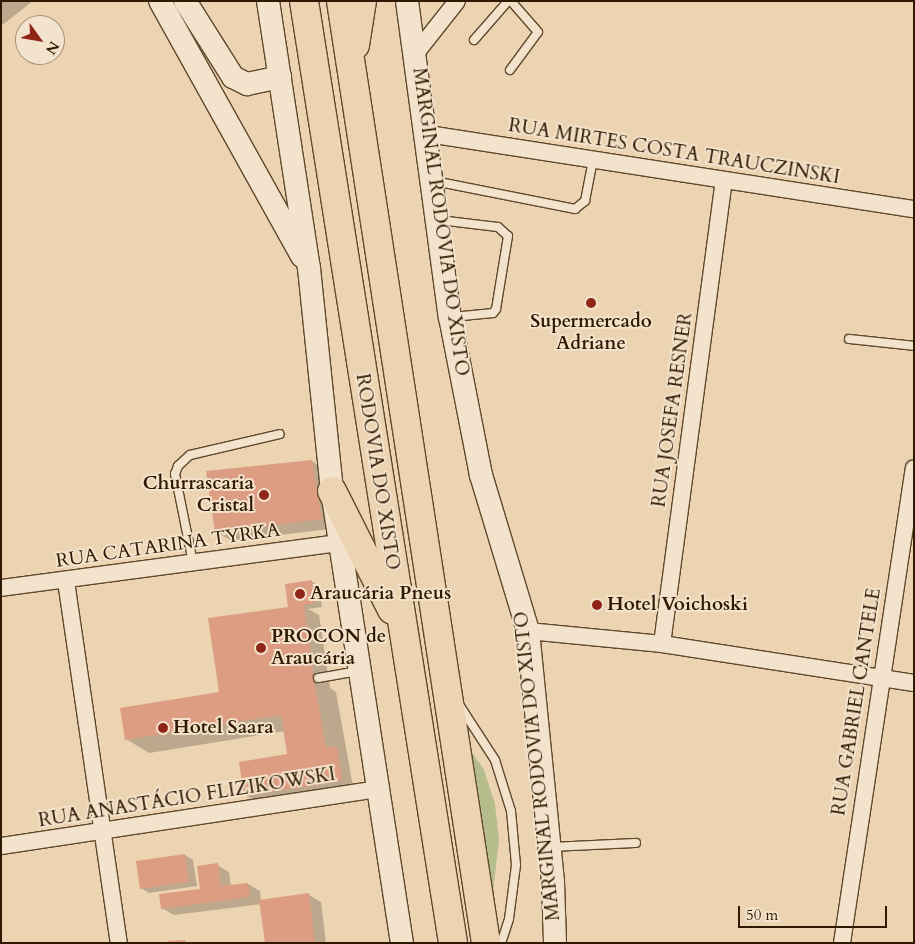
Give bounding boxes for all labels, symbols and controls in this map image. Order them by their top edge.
north arrow [15,15,65,65]
text: N [41,37,64,58]
street label: MARGINAL RODOVIA DO XISTO [407,66,473,378]
street label: RUA MIRTES COSTA TRAUCZINSKI [507,115,841,189]
marker: Supermercado Adriane [585,297,597,309]
place label: Supermercado Adriane [530,311,652,355]
street label: RUA JOSEFA RESNER [648,311,698,509]
street label: RODOVIA DO XISTO [350,372,404,572]
place label: Churrascaria Cristal [143,473,254,517]
marker: Churrascaria Cristal [258,489,270,501]
street label: RUA CATARINA TYRKA [54,519,282,573]
place label: Araucária Pneus [310,583,451,605]
street label: RUA GABRIEL CANTELE [828,587,886,817]
marker: Araucária Pneus [294,588,306,600]
place label: Hotel Voichoski [607,594,748,616]
marker: Hotel Voichoski [591,599,603,611]
street label: MARGINAL RODOVIA DO XISTO [510,610,566,922]
place label: PROCON de Araucária [271,626,386,670]
marker: PROCON de Araucária [255,642,267,654]
place label: Hotel Saara [173,717,274,739]
marker: Hotel Saara [157,722,169,734]
street label: RUA ANASTÁCIO FLIZIKOWSKI [37,763,337,833]
scale bar [740,896,889,928]
text: 50 m [746,905,778,925]

